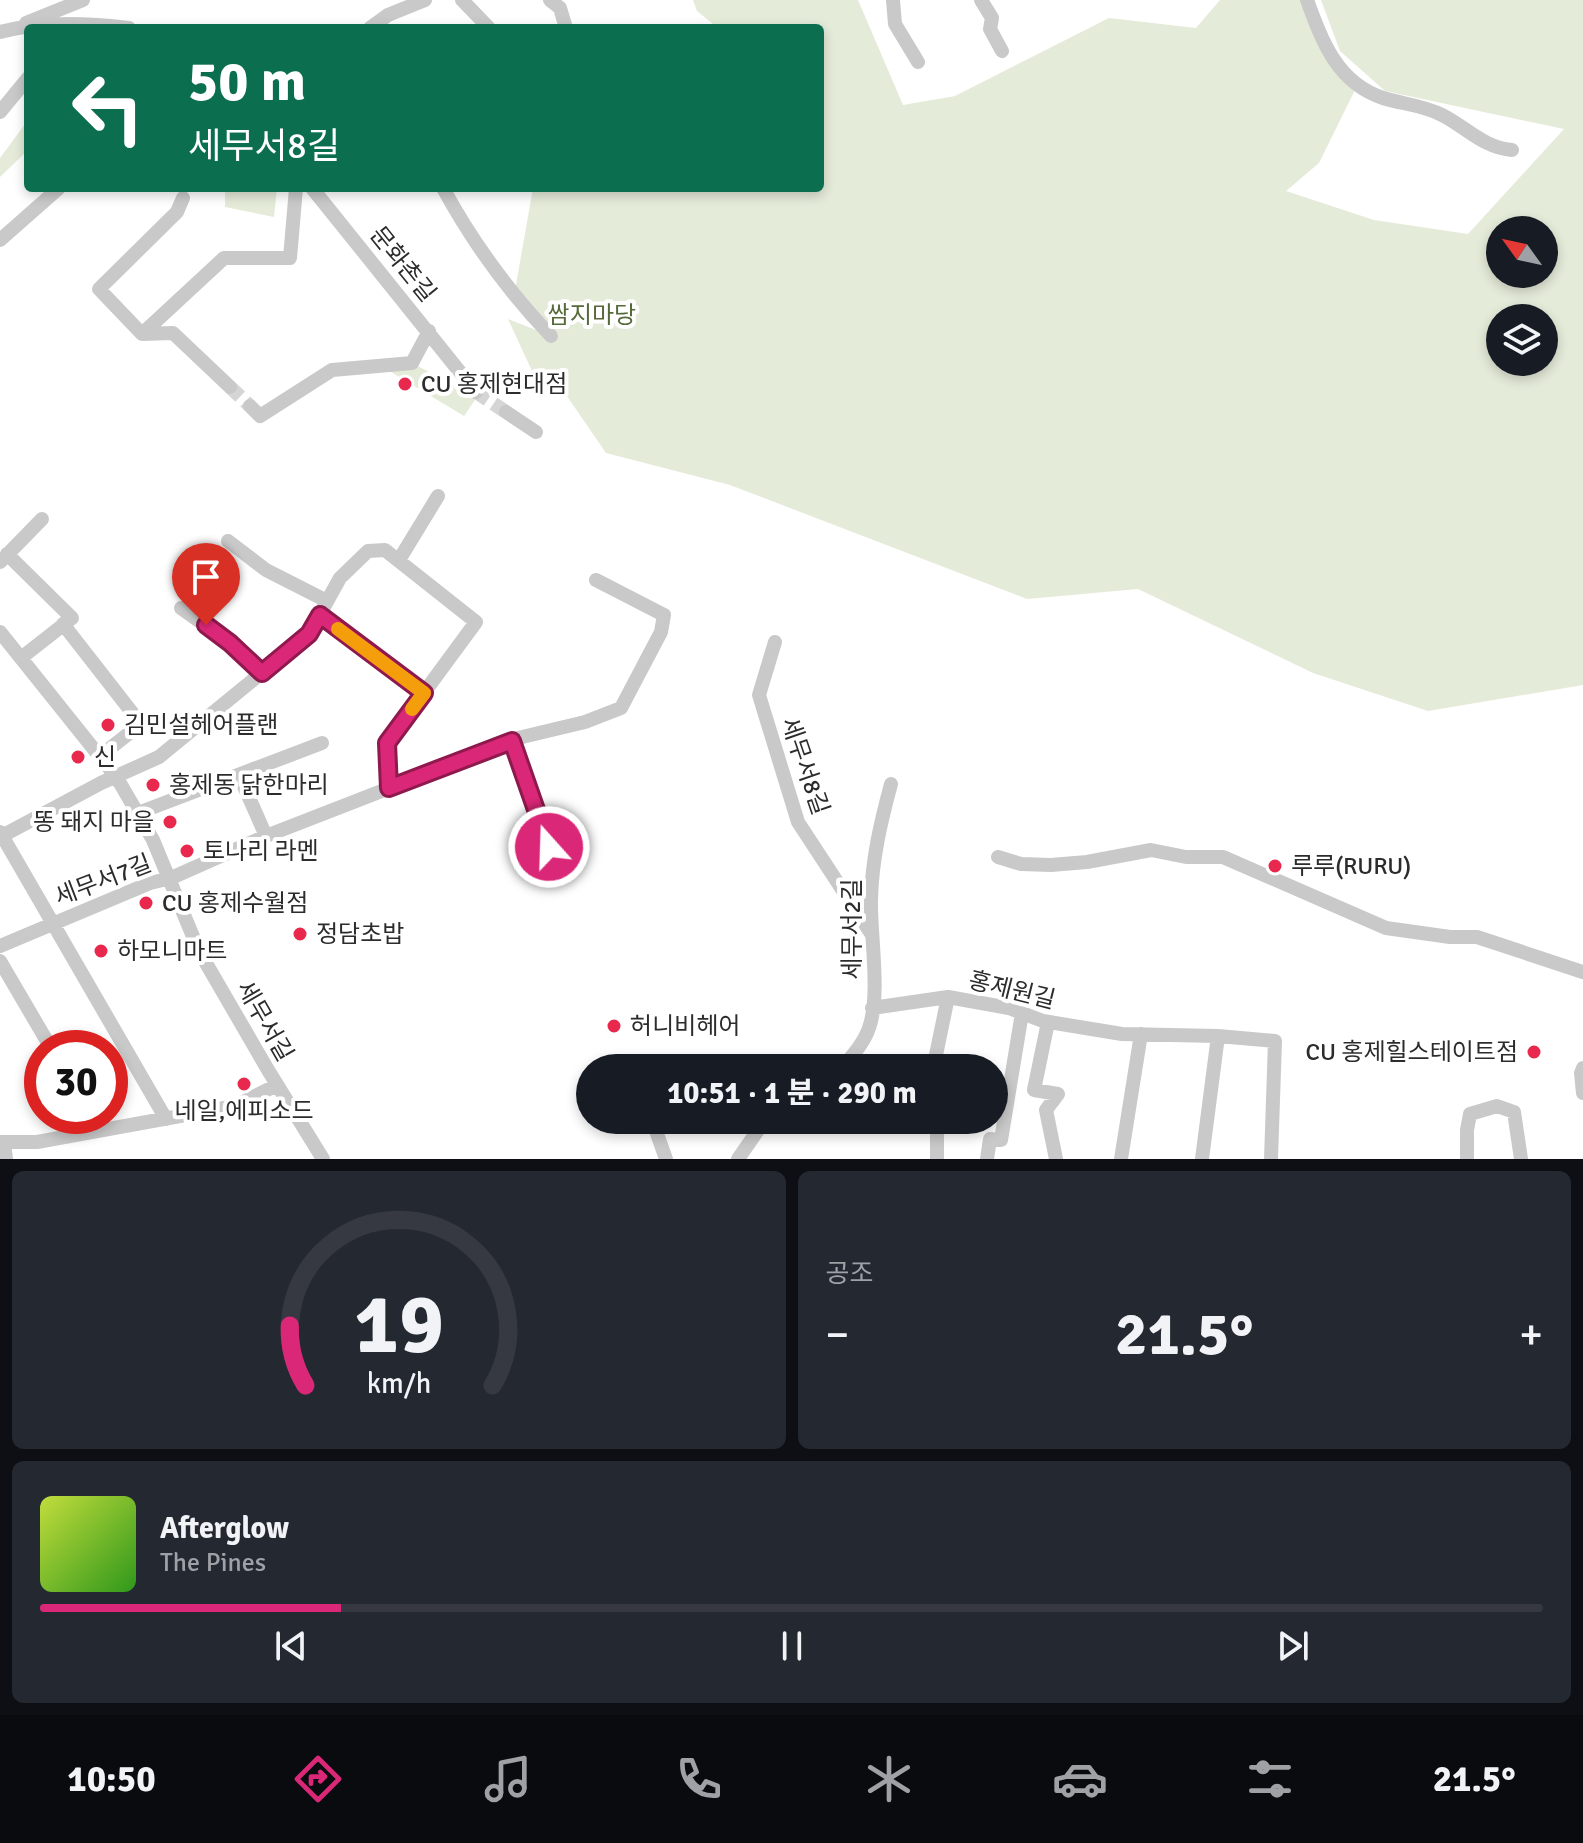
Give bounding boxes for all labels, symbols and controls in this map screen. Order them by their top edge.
text: 50 m [188,47,306,116]
icon: left [56,56,160,160]
text: 세무서8길 [188,124,340,169]
north arrow [1486,216,1558,288]
map controls [1486,216,1558,376]
street label: 문화촌길 [364,220,442,308]
park label: 쌈지마당 [548,300,636,330]
button: layers [1486,304,1558,376]
place label: CU 홍제현대점 [421,369,567,399]
marker: CU 홍제현대점 [396,375,414,393]
pin [172,543,240,625]
icon: arrive [184,555,228,599]
place label: 김민설헤어플랜 [124,710,279,740]
street label: 세무서8길 [774,713,836,819]
marker: 김민설헤어플랜 [99,716,117,734]
place label: 신 [94,742,116,772]
marker: 신 [69,748,87,766]
place label: 홍제동 닭한마리 [169,770,329,800]
marker: 홍제동 닭한마리 [144,776,162,794]
position arrow [507,805,591,889]
place label: 똥 돼지 마을 [33,807,154,837]
marker: 똥 돼지 마을 [161,813,179,831]
place label: 토나리 라멘 [203,836,319,866]
marker: 토나리 라멘 [178,842,196,860]
street label: 세무서7길 [50,848,156,912]
place label: 루루(RURU) [1291,851,1411,881]
marker: 루루(RURU) [1266,857,1284,875]
street label: 세무서2길 [837,878,867,980]
place label: CU 홍제수월점 [162,888,308,918]
marker: CU 홍제수월점 [137,894,155,912]
place label: 정담초밥 [316,919,404,949]
marker: 정담초밥 [291,925,309,943]
place label: 하모니마트 [117,936,227,966]
marker: 하모니마트 [92,942,110,960]
street label: 홍제원길 [966,965,1058,1015]
street label: 세무서길 [230,975,300,1067]
place label: 허니비헤어 [630,1011,740,1041]
marker: 허니비헤어 [605,1017,623,1035]
speed limit sign: 30 [24,1030,128,1134]
place label: CU 홍제힐스테이트점 [1306,1037,1518,1067]
marker: CU 홍제힐스테이트점 [1525,1043,1543,1061]
marker: 네일,에피소드 [235,1075,253,1093]
text: 10:51 · 1 분 · 290 m [667,1075,917,1112]
place label: 네일,에피소드 [175,1096,313,1126]
text: 공조 [826,1258,873,1290]
text: 19 [354,1274,444,1376]
text: 21.5° [1115,1298,1253,1372]
text: − [826,1308,849,1362]
text: + [1519,1308,1543,1362]
text: km/h [366,1366,431,1401]
text: Afterglow [160,1510,289,1547]
text: The Pines [160,1547,266,1579]
icon: previous [269,1624,313,1668]
icon: pause [770,1624,814,1668]
icon: next [1271,1624,1315,1668]
icon: directions [290,1751,346,1807]
icon: music [480,1751,536,1807]
icon: phone [671,1751,727,1807]
icon: climate [861,1751,917,1807]
icon: car [1052,1751,1108,1807]
icon: filters [1242,1751,1298,1807]
text: 10:50 [67,1757,156,1802]
text: 21.5° [1433,1757,1516,1802]

